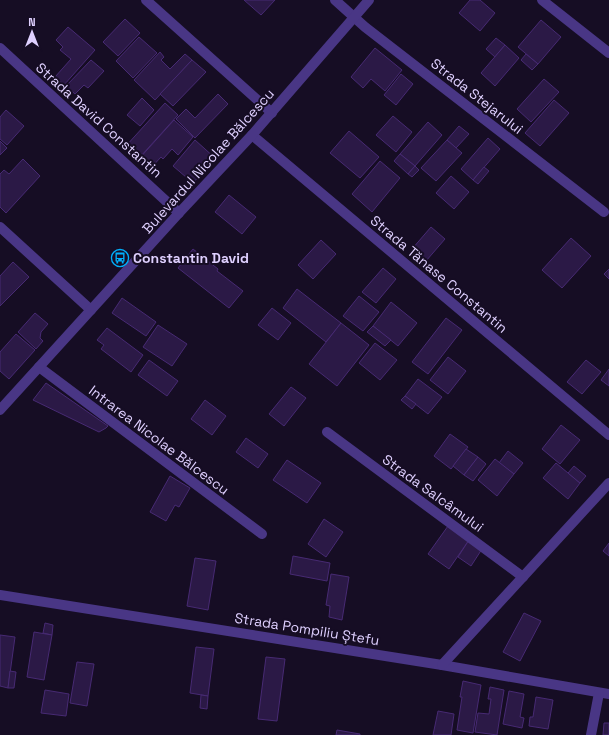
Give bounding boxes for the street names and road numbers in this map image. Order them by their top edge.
street label: Strada Stejarului [427,54,527,138]
street label: Strada David Constantin [32,58,166,182]
street label: Bulevardul Nicolae Bălcescu [138,85,278,237]
street label: Strada Tănase Constantin [367,211,511,337]
street label: Intrarea Nicolae Bălcescu [85,381,233,499]
street label: Strada Salcâmului [379,450,487,536]
street label: Strada Pompiliu Ștefu [233,609,381,649]

